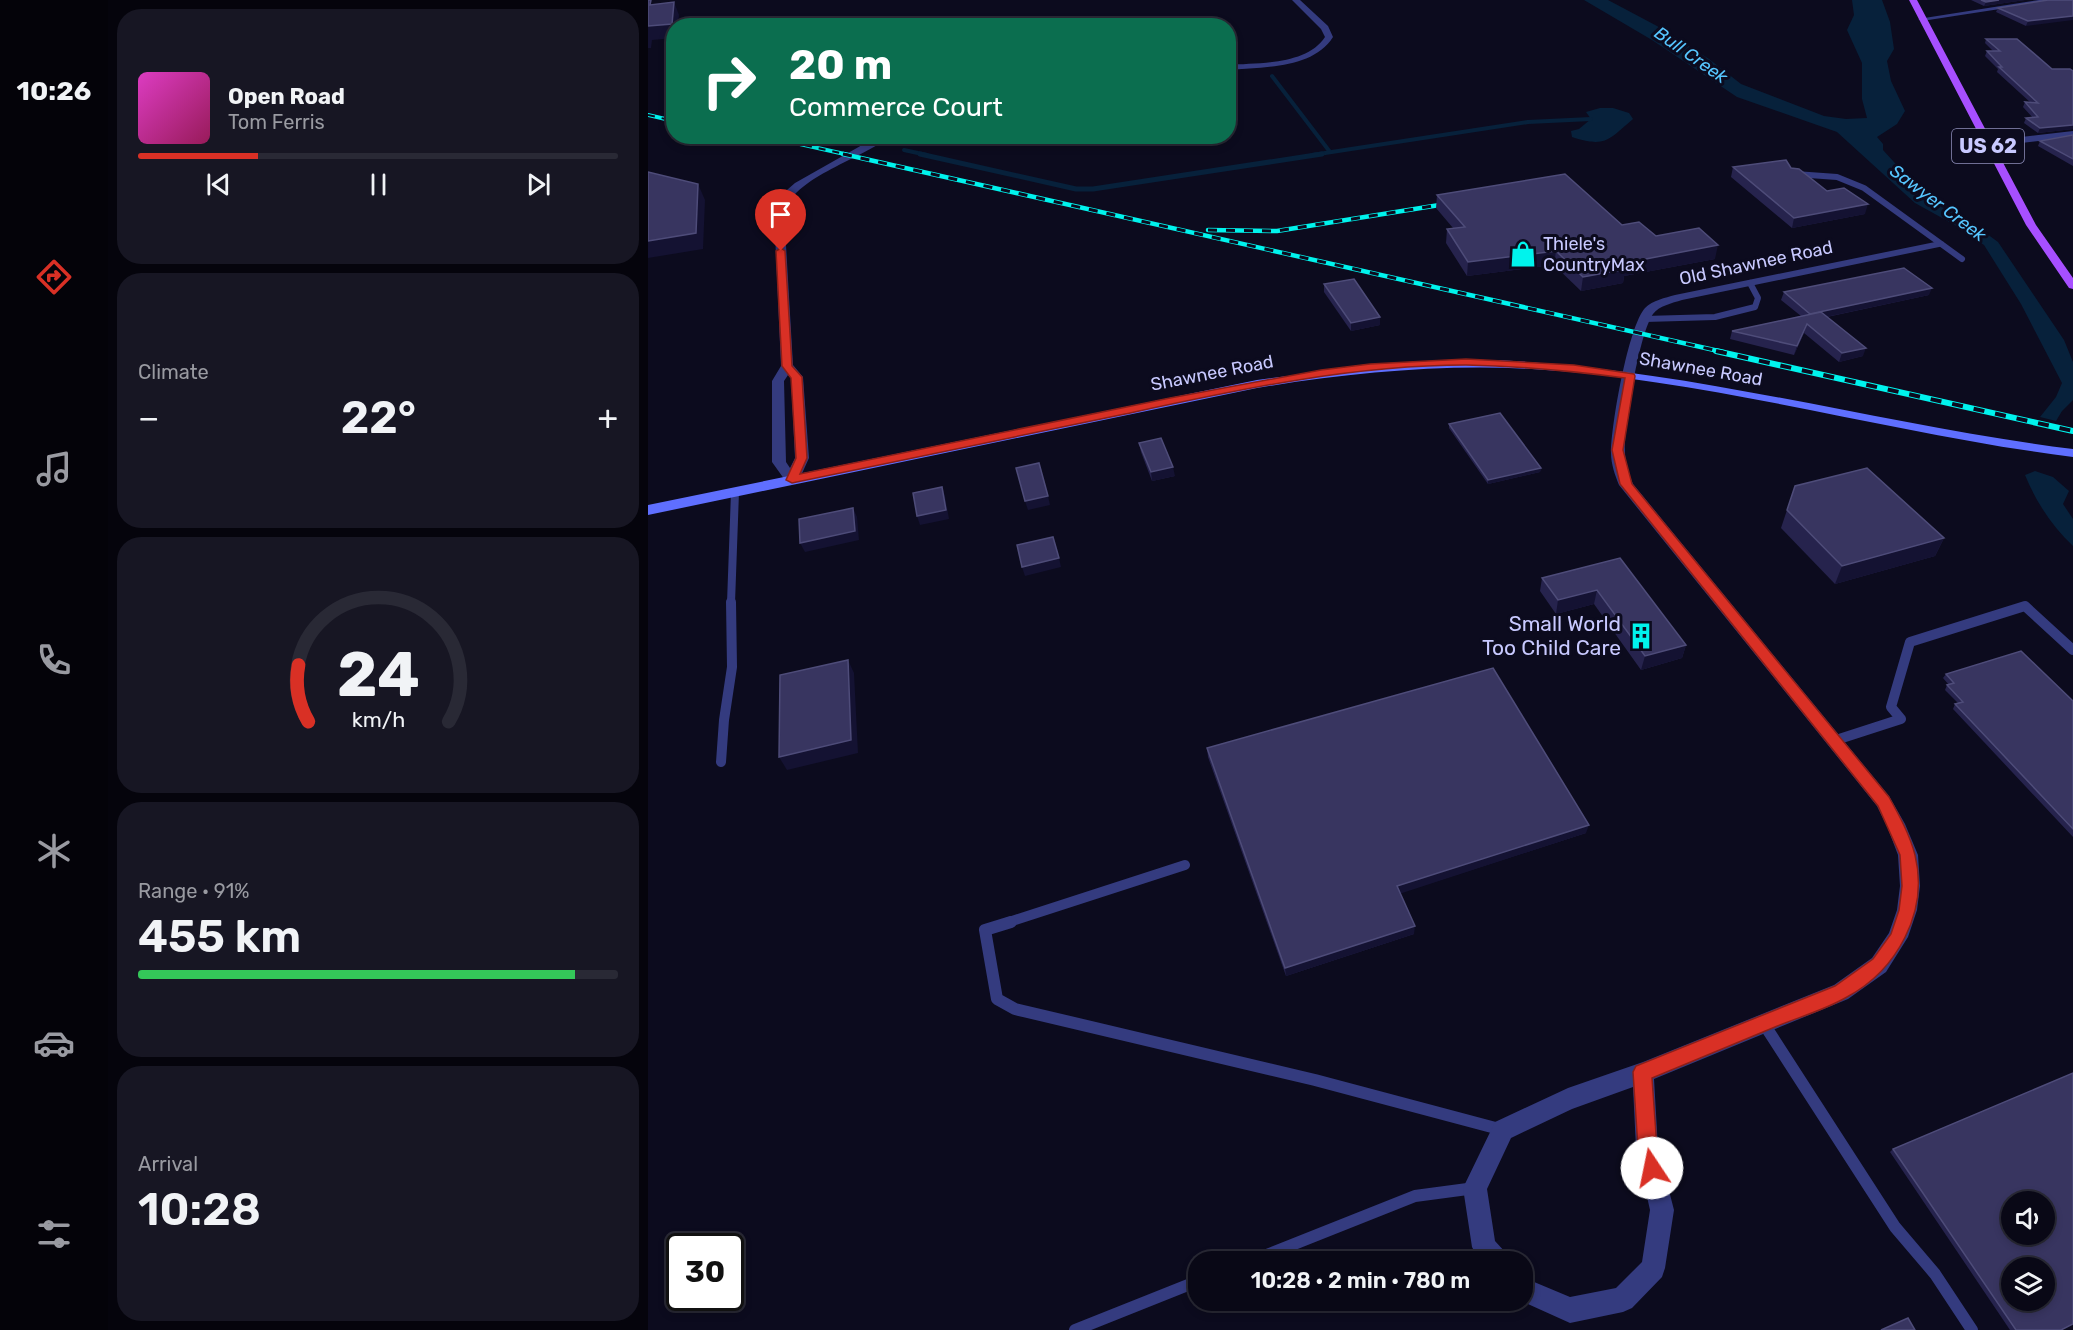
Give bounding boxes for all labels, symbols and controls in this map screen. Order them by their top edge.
water label: Bull Creek [1650,22,1732,89]
text: 20 m [789,40,892,90]
icon: right [690,42,768,120]
text: 10:26 [17,75,91,107]
text: Open Road [228,83,345,110]
text: Commerce Court [789,91,1003,123]
text: Tom Ferris [228,110,325,134]
road number: US 62 [1952,129,2024,163]
water label: Sawyer Creek [1885,160,1991,247]
icon: previous [202,168,235,201]
icon: pause [362,168,395,201]
icon: next [522,168,555,201]
pin [755,189,806,251]
icon: arrive [764,198,797,231]
place label: Thiele's CountryMax [1543,233,1645,276]
street label: Old Shawnee Road [1677,236,1835,290]
shop icon: Thiele's CountryMax [1508,239,1538,269]
icon: directions [33,256,75,298]
street label: Shawnee Road [1638,347,1764,391]
street label: Shawnee Road [1149,350,1275,396]
text: Climate [138,360,209,384]
text: 22° [341,391,416,444]
text: − [138,398,159,437]
text: + [597,398,618,437]
icon: music [33,448,75,490]
place label: Small World Too Child Care [1482,611,1621,660]
building icon: Small World Too Child Care [1626,621,1656,651]
text: 24 [337,638,419,712]
icon: phone [33,639,75,681]
text: km/h [351,707,405,732]
icon: climate [33,830,75,872]
text: Range · 91% [138,879,249,903]
text: 455 km [138,910,301,963]
icon: car [33,1022,75,1064]
position arrow [1620,1136,1684,1200]
text: Arrival [138,1152,198,1176]
text: 10:28 [138,1183,261,1236]
map controls [2001,1191,2055,1311]
button: sound [2001,1191,2055,1245]
icon: filters [33,1213,75,1255]
speed limit sign: 30 [666,1233,744,1311]
button: layers [2001,1257,2055,1311]
text: 10:28 · 2 min · 780 m [1251,1267,1470,1294]

